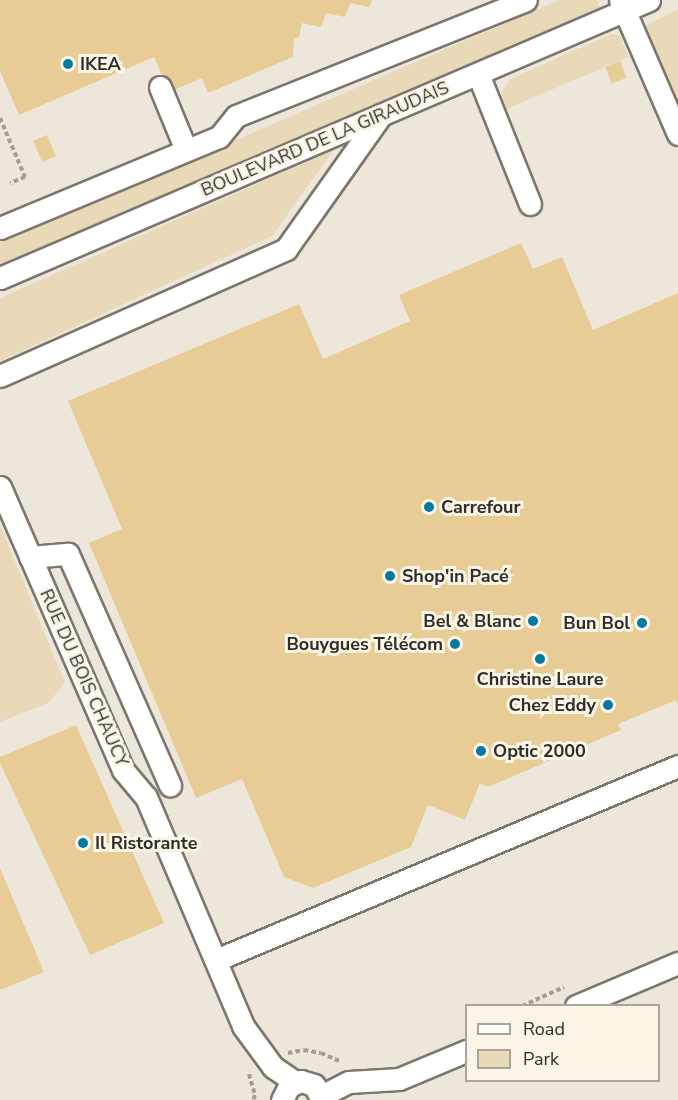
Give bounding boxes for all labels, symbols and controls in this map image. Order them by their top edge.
place label: IKEA [80,53,121,75]
marker: IKEA [61,57,75,71]
street label: BOULEVARD DE LA GIRAUDAIS [198,77,452,201]
place label: Carrefour [441,496,521,518]
marker: Carrefour [422,500,436,514]
place label: Shop'in Pacé [402,565,509,587]
marker: Shop'in Pacé [383,569,397,583]
street label: RUE DU BOIS CHAUCY [35,586,133,770]
place label: Bel & Blanc [423,610,521,632]
place label: Bun Bol [563,612,630,634]
marker: Bel & Blanc [526,614,540,628]
marker: Bun Bol [635,616,649,630]
place label: Bouygues Télécom [286,633,443,655]
marker: Bouygues Télécom [448,637,462,651]
marker: Christine Laure [533,652,547,666]
place label: Christine Laure [477,668,603,690]
place label: Chez Eddy [508,694,596,716]
marker: Chez Eddy [601,698,615,712]
place label: Optic 2000 [493,740,586,762]
marker: Optic 2000 [474,744,488,758]
place label: Il Ristorante [95,832,197,854]
marker: Il Ristorante [76,836,90,850]
legend [465,1004,660,1082]
text: Road [523,1017,565,1041]
text: Park [523,1047,559,1071]

